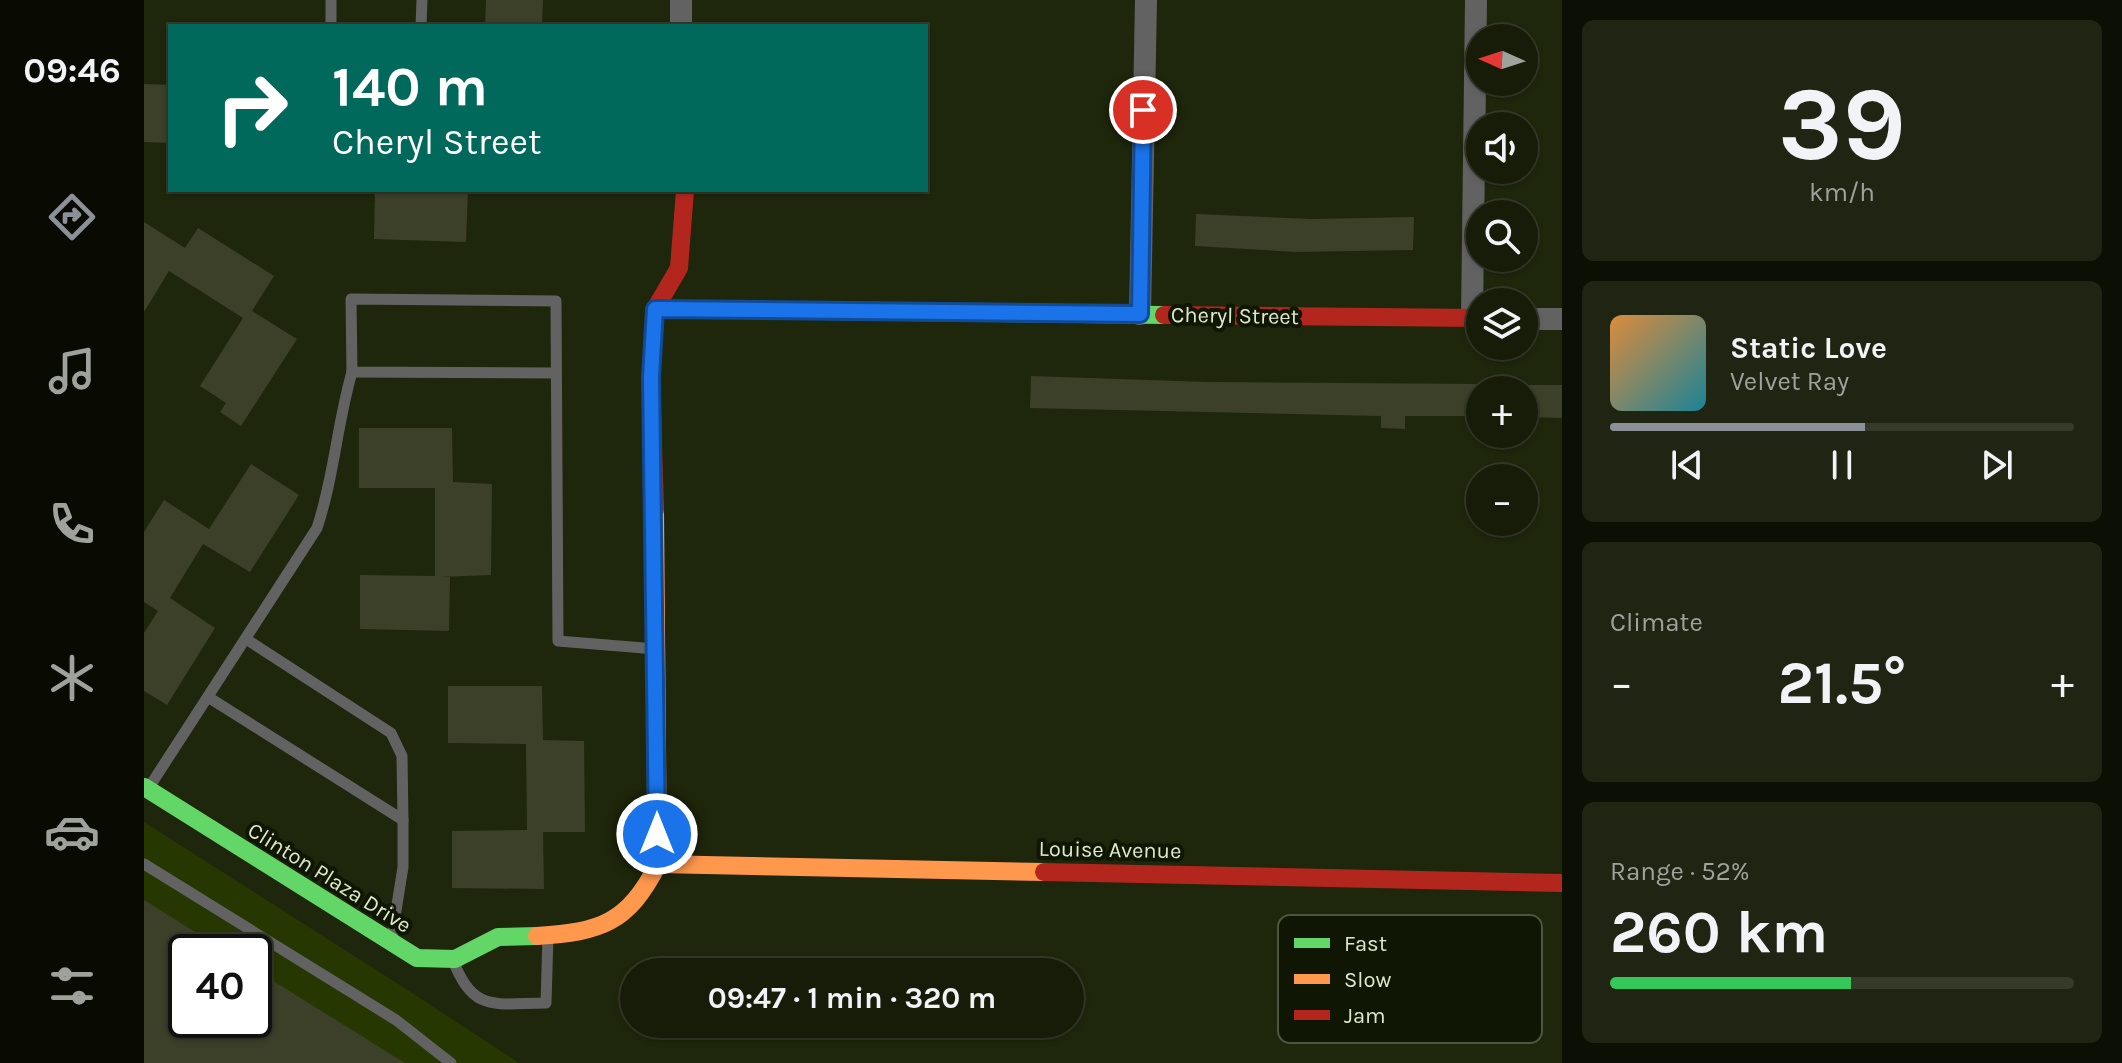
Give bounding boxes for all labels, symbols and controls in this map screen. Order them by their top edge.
north arrow [1466,24,1538,96]
map controls [1466,24,1538,536]
text: 09:46 [23,49,121,91]
text: 140 m [332,54,488,119]
icon: right [200,56,304,160]
text: 39 [1778,64,1906,185]
pin [1109,76,1177,144]
icon: arrive [1121,88,1165,132]
button: sound [1466,112,1538,184]
text: Cheryl Street [332,121,542,163]
text: km/h [1809,177,1875,208]
icon: directions [44,189,100,245]
button: search [1466,200,1538,272]
button: layers [1466,288,1538,360]
street label: Cheryl Street [1171,302,1299,330]
text: Static Love [1730,330,1887,366]
icon: music [44,343,100,399]
text: Velvet Ray [1730,366,1849,397]
button: + [1466,376,1538,448]
icon: previous [1665,443,1709,487]
icon: pause [1820,443,1864,487]
icon: next [1975,443,2019,487]
button: − [1466,464,1538,536]
icon: phone [44,496,100,552]
text: Climate [1610,607,1703,638]
text: 21.5° [1778,648,1906,718]
icon: climate [44,650,100,706]
text: − [1610,658,1633,709]
text: + [2051,658,2074,709]
position arrow [615,792,699,876]
icon: car [44,804,100,860]
street label: Clinton Plaza Drive [243,817,416,939]
street label: Louise Avenue [1038,836,1182,864]
text: Range · 52% [1610,856,1750,887]
text: 260 km [1610,897,1828,967]
legend [1278,915,1542,1043]
text: Fast [1344,931,1387,957]
speed limit sign: 40 [168,934,272,1038]
icon: filters [44,958,100,1014]
text: Slow [1344,967,1391,993]
text: 09:47 · 1 min · 320 m [708,980,996,1016]
text: Jam [1344,1003,1386,1029]

